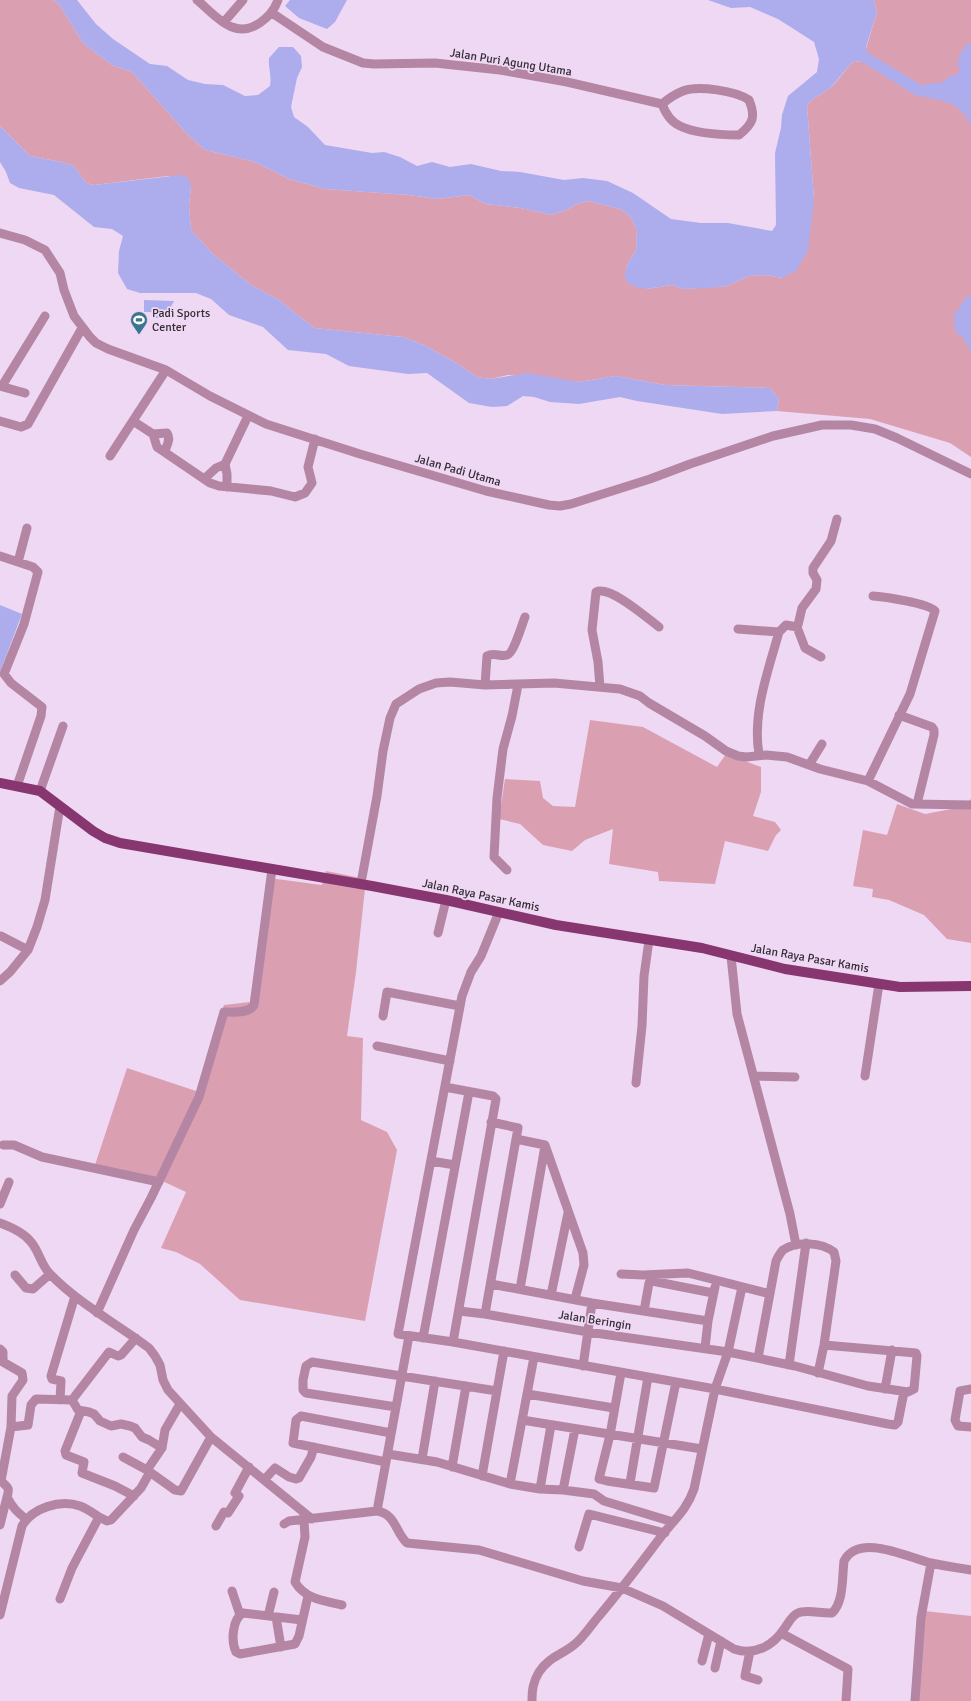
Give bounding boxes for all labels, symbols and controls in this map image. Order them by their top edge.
street label: Jalan Puri Agung Utama [449,45,573,80]
place label: Padi Sports Center [152,306,210,335]
sports icon: Padi Sports Center [129,310,149,335]
street label: Jalan Padi Utama [413,451,503,490]
street label: Jalan Raya Pasar Kamis [421,876,541,915]
street label: Jalan Raya Pasar Kamis [750,941,870,976]
street label: Jalan Beringin [557,1307,633,1334]

